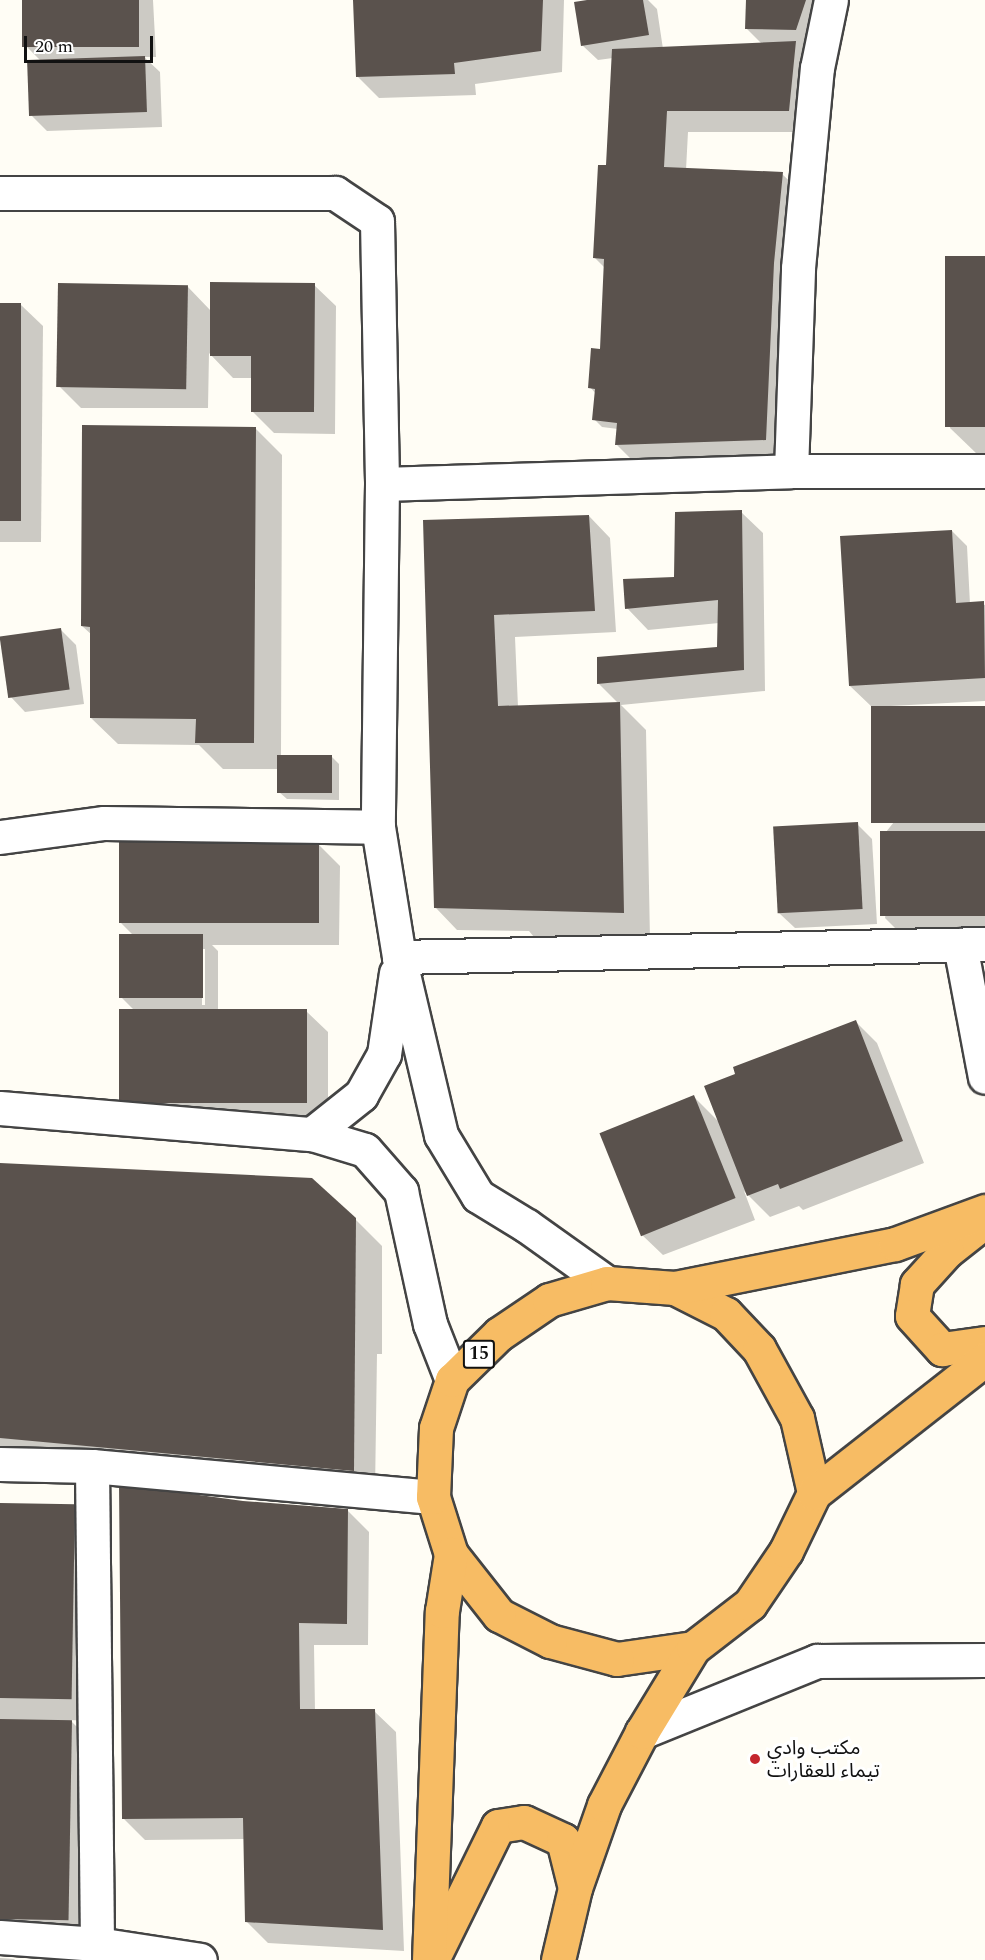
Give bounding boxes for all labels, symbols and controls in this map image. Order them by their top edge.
scale bar [27,24,156,62]
text: 20 m [35,33,73,60]
road number: 15 [462,1339,496,1369]
place label: مكتب وادي تيماء للعقارات [767,1736,880,1783]
marker: مكتب وادي تيماء للعقارات [748,1752,762,1766]

